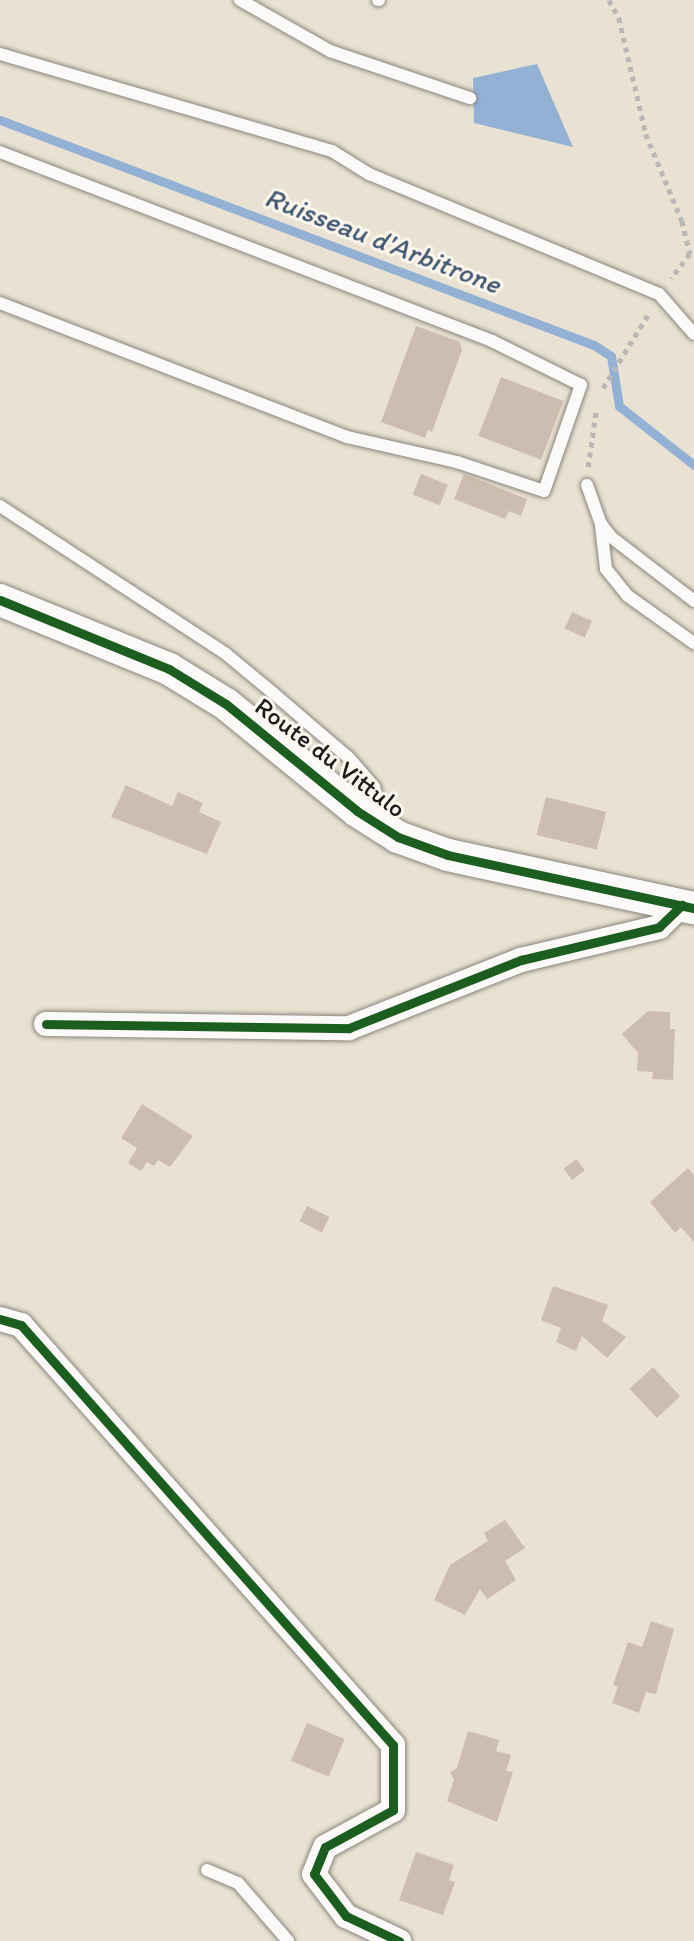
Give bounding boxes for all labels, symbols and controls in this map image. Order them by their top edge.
water label: Ruisseau d'Arbitrone [260,180,506,300]
street label: Route du Vittulo [248,691,412,825]

